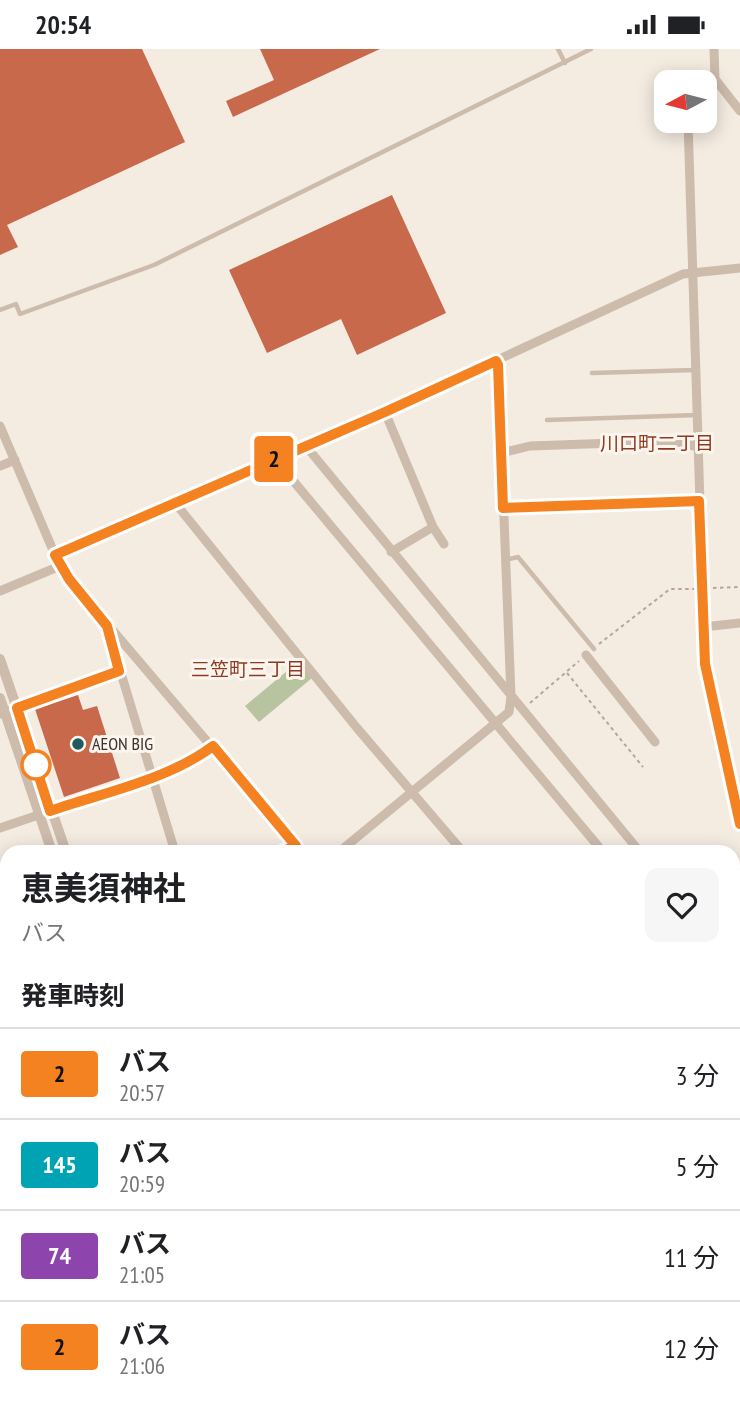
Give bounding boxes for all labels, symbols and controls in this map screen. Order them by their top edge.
text: 20:54 [35,8,91,41]
north arrow [654,70,718,133]
map controls [654,70,717,133]
district label: 川口町二丁目 [600,431,714,455]
line badge: 2 [251,436,297,482]
text: 2 [268,443,280,474]
district label: 三笠町三丁目 [191,657,305,681]
place label: AEON BIG [92,732,153,755]
marker: AEON BIG [70,736,86,752]
unlabelled marker [21,750,51,780]
text: 恵美須神社 [21,866,186,909]
button: heart [645,868,719,942]
text: バス [21,918,67,947]
text: 発車時刻 [21,979,125,1012]
text: バス [119,1045,171,1078]
text: 2 [54,1058,65,1089]
text: 3 分 [676,1059,719,1092]
text: 20:57 [119,1078,165,1107]
text: バス [119,1136,171,1169]
text: 145 [42,1149,77,1180]
text: 5 分 [676,1150,719,1183]
text: 20:59 [119,1169,165,1198]
text: バス [119,1227,171,1260]
text: 74 [48,1240,71,1271]
text: 11 分 [664,1241,719,1274]
text: 21:05 [119,1260,165,1289]
text: バス [119,1318,171,1351]
text: 2 [54,1331,65,1362]
text: 12 分 [664,1332,719,1365]
text: 21:06 [119,1351,165,1380]

